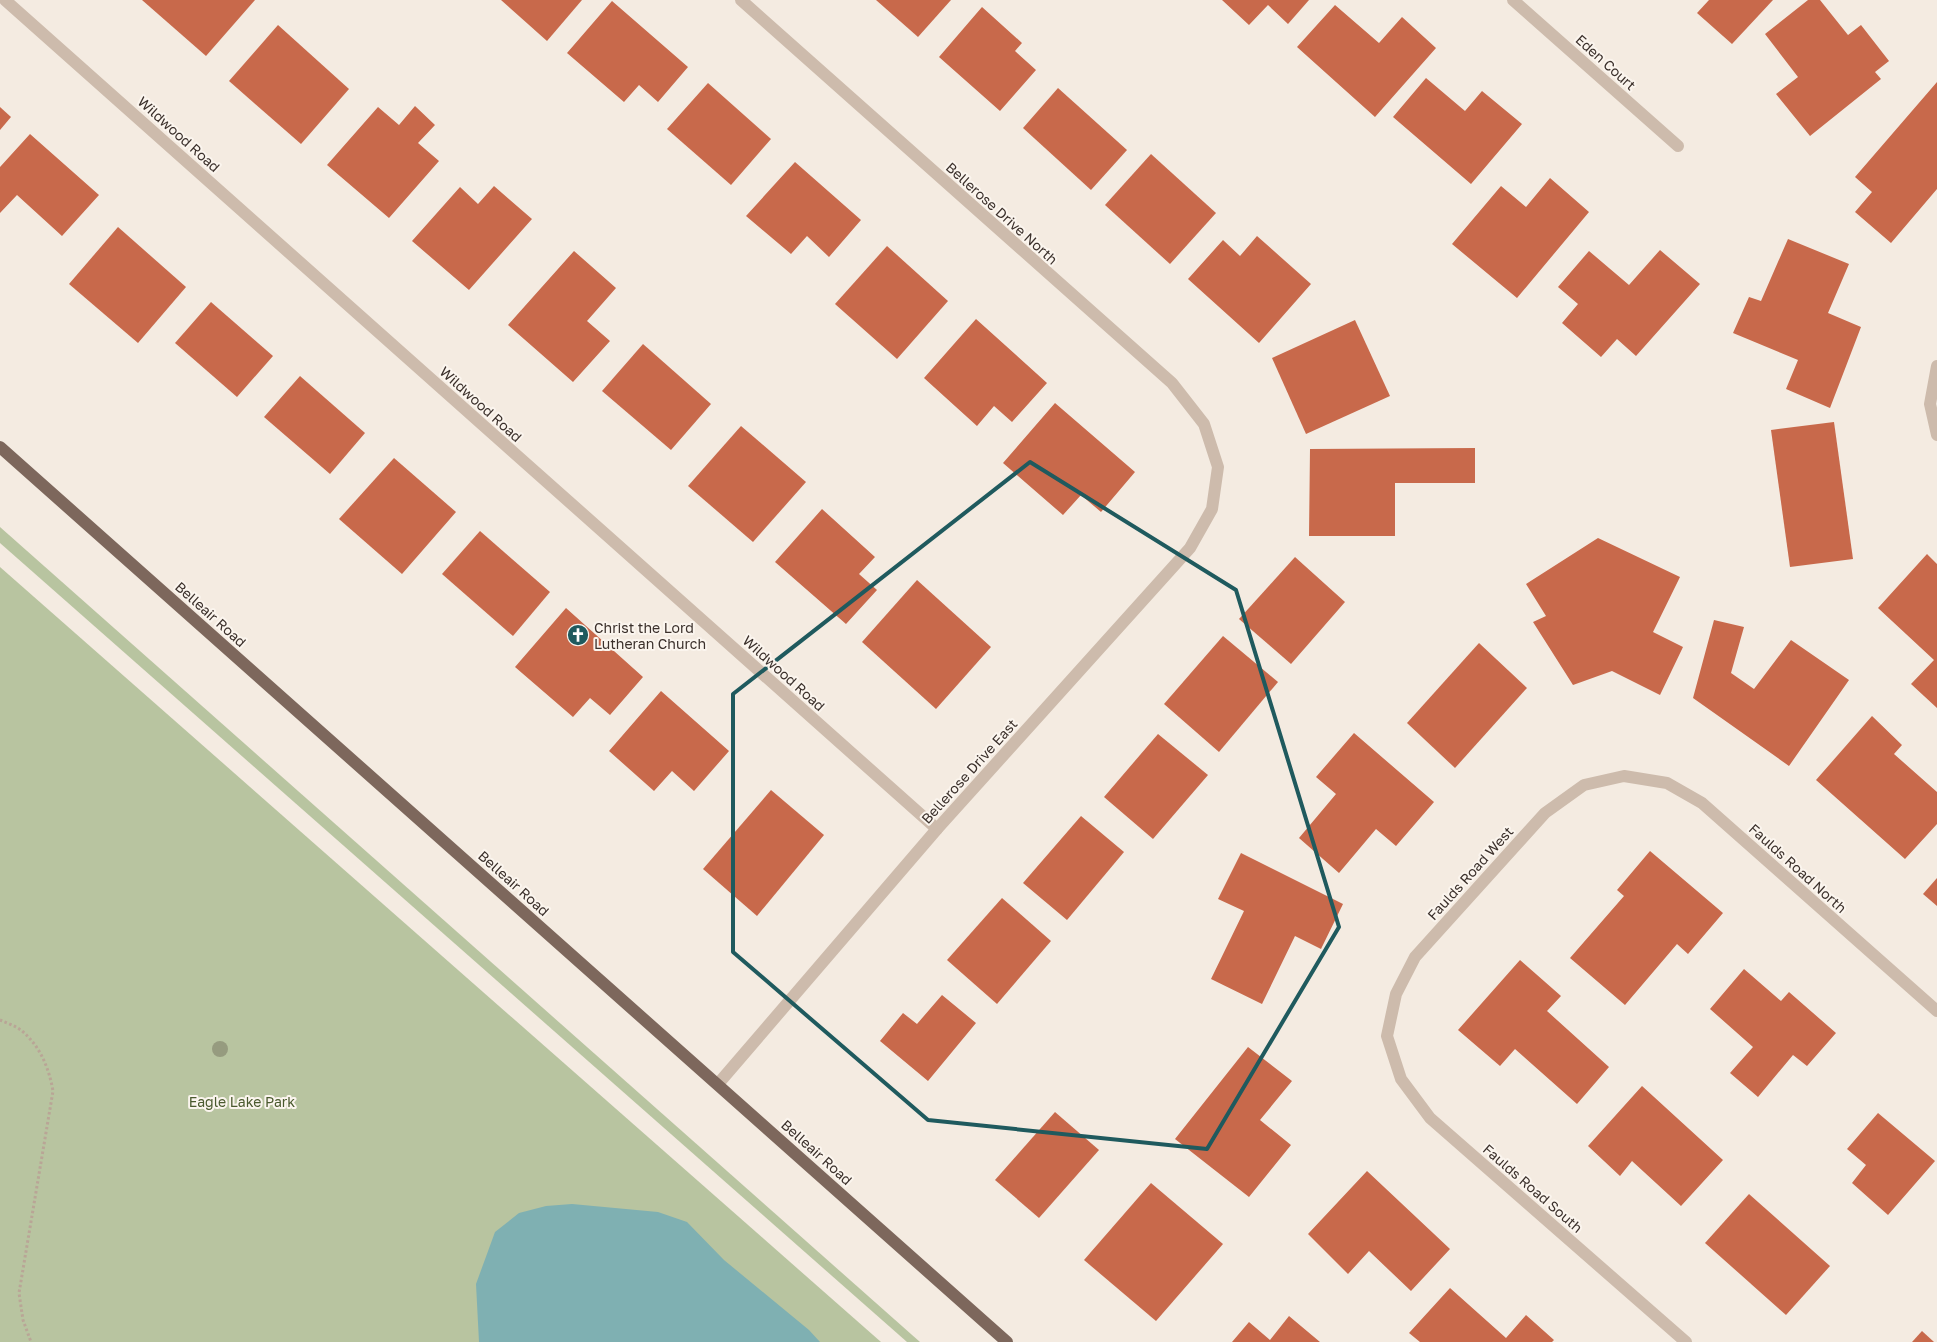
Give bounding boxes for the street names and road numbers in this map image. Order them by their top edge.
street label: Eden Court [1572,31,1640,93]
street label: Wildwood Road [134,93,224,175]
street label: Bellerose Drive North [943,158,1061,268]
street label: Wildwood Road [436,363,526,445]
street label: Belleair Road [172,578,250,650]
street label: Wildwood Road [739,632,829,714]
street label: Bellerose Drive East [918,715,1020,827]
street label: Faulds Road North [1746,820,1850,916]
street label: Faulds Road West [1423,823,1517,923]
street label: Belleair Road [475,847,553,919]
street label: Belleair Road [778,1116,856,1188]
street label: Faulds Road South [1480,1140,1586,1236]

